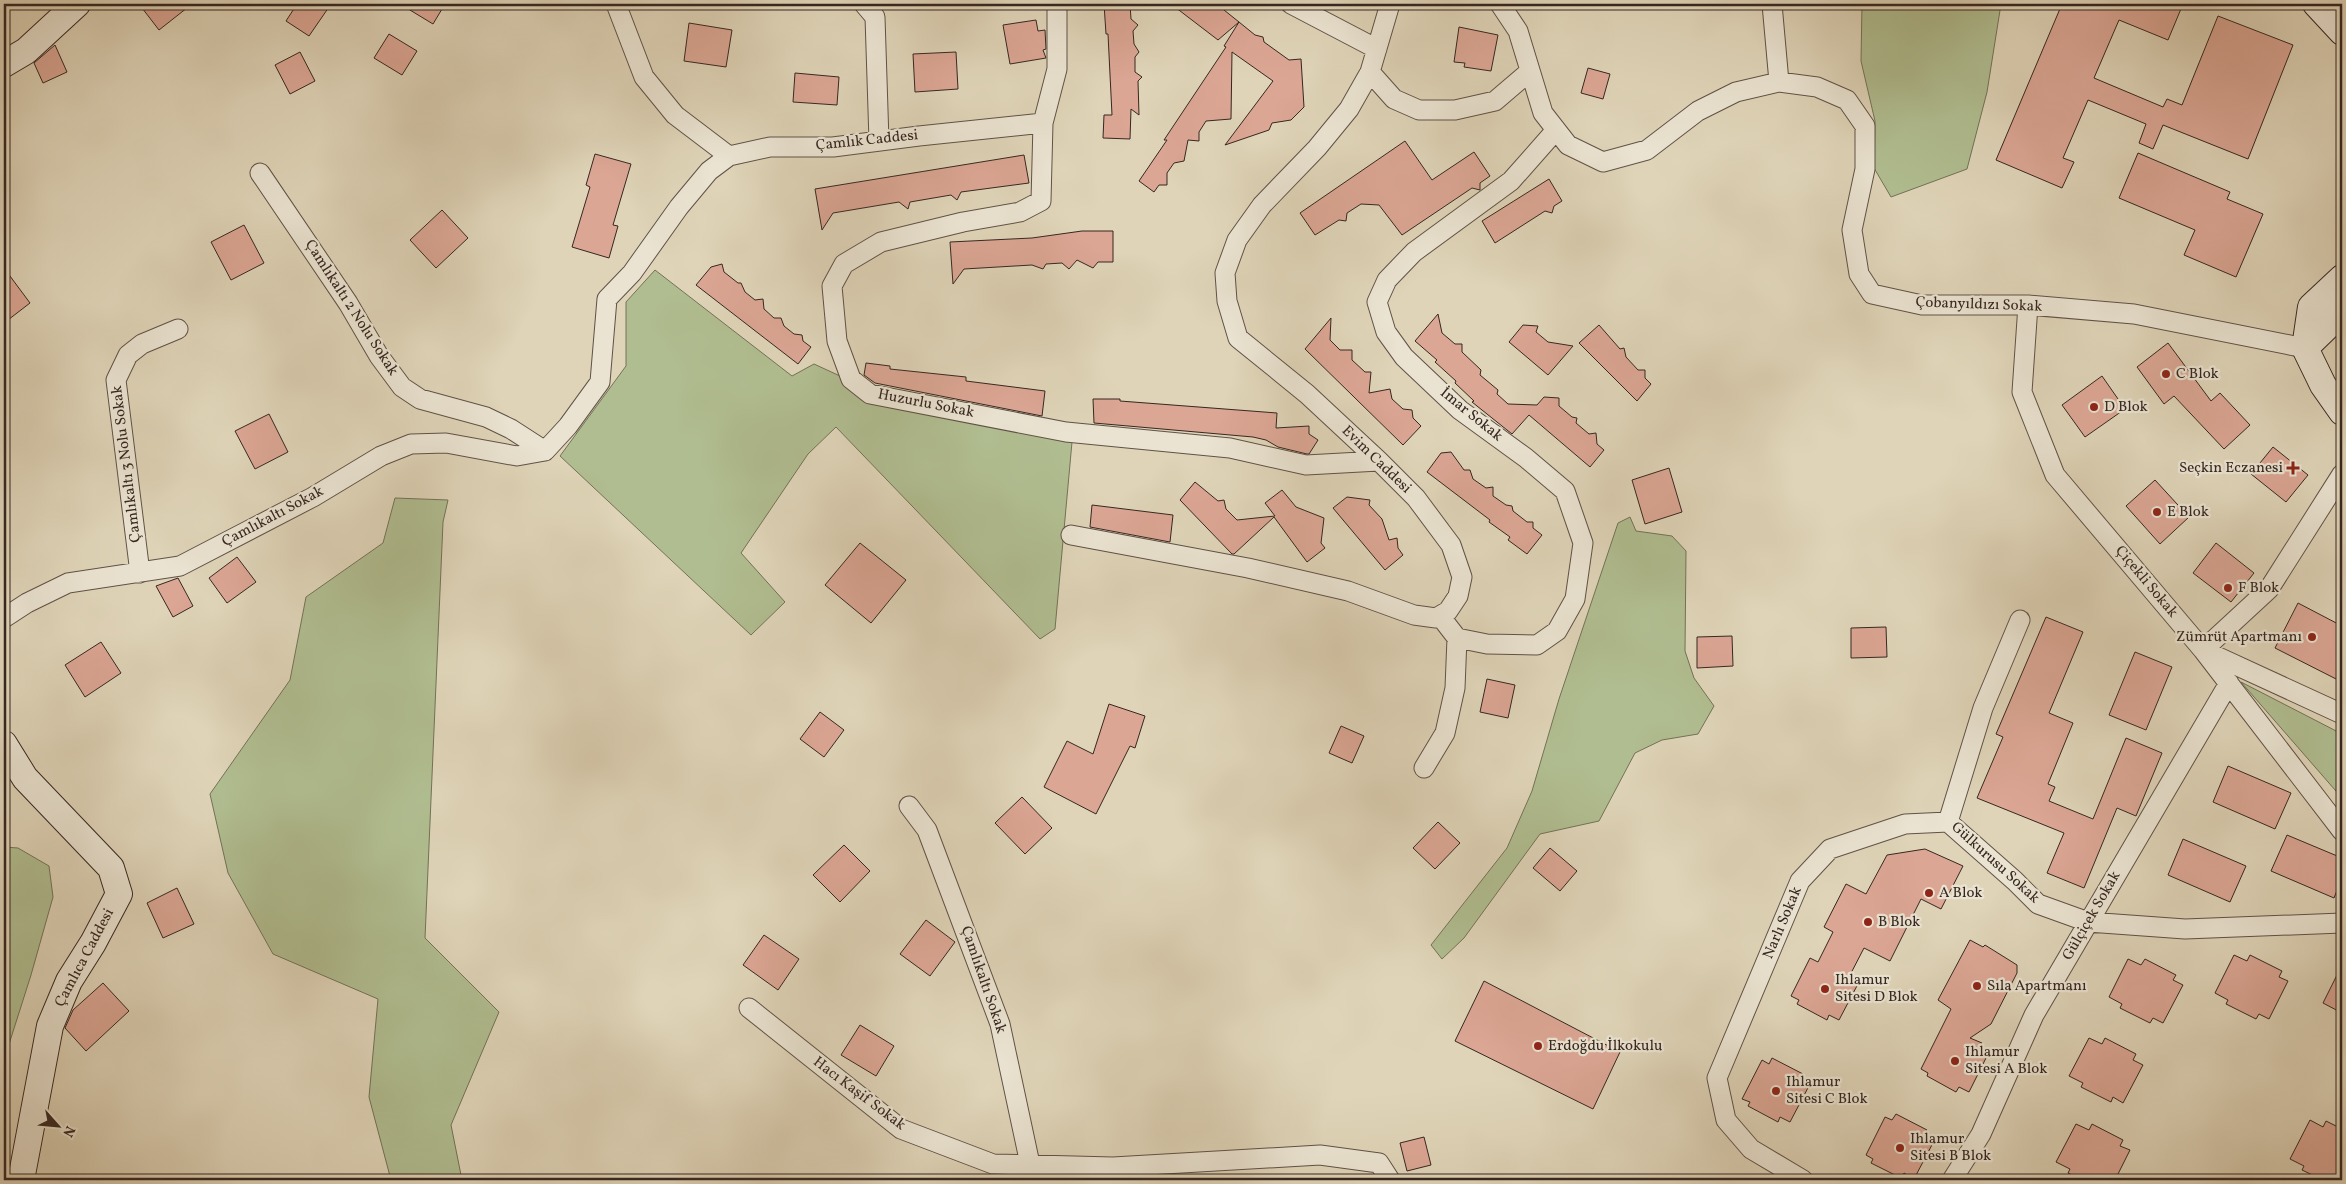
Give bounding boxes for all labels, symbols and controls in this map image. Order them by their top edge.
street label: Çamlık Caddesi [815,125,919,157]
street label: Çamlıkaltı 2 Nolu Sokak [299,236,403,380]
street label: Çobanyıldızı Sokak [1915,292,2043,318]
place label: C Blok [2176,364,2219,385]
marker: C Blok [2160,368,2172,380]
street label: İmar Sokak [1435,383,1507,447]
street label: Çamlıkaltı 3 Nolu Sokak [107,384,147,544]
street label: Huzurlu Sokak [876,384,976,424]
place label: D Blok [2104,397,2148,418]
marker: D Blok [2088,401,2100,413]
street label: Evim Caddesi [1336,421,1416,499]
place label: Seçkin Eczanesi [2179,458,2283,479]
marker: Seçkin Eczanesi [2287,462,2299,474]
street label: Çamlıkaltı Sokak [218,481,328,553]
place label: E Blok [2167,502,2209,523]
marker: E Blok [2151,506,2163,518]
street label: Çiçekli Sokak [2110,541,2182,623]
place label: F Blok [2238,578,2279,599]
marker: F Blok [2222,582,2234,594]
place label: Zümrüt Apartmanı [2176,627,2302,648]
marker: Zümrüt Apartmanı [2306,631,2318,643]
street label: Gülkurusu Sokak [1946,817,2044,909]
street label: Gülçiçek Sokak [2058,867,2126,965]
place label: A Blok [1939,883,1982,904]
street label: Narlı Sokak [1758,884,1808,962]
marker: A Blok [1923,887,1935,899]
street label: Çamlıca Caddesi [50,905,120,1011]
place label: B Blok [1878,912,1920,933]
marker: B Blok [1862,916,1874,928]
street label: Çamlıkaltı Sokak [955,923,1011,1037]
place label: Ihlamur Sitesi D Blok [1835,970,1918,1008]
place label: Sıla Apartmanı [1987,976,2087,997]
marker: Sıla Apartmanı [1971,980,1983,992]
marker: Ihlamur Sitesi D Blok [1819,983,1831,995]
place label: Erdoğdu İlkokulu [1548,1036,1662,1057]
marker: Erdoğdu İlkokulu [1532,1040,1544,1052]
place label: Ihlamur Sitesi A Blok [1965,1042,2047,1080]
street label: Hacı Kaşif Sokak [808,1052,910,1136]
marker: Ihlamur Sitesi A Blok [1949,1055,1961,1067]
place label: Ihlamur Sitesi C Blok [1786,1072,1868,1110]
marker: Ihlamur Sitesi C Blok [1770,1085,1782,1097]
north arrow [32,1102,82,1152]
text: N [57,1122,79,1140]
place label: Ihlamur Sitesi B Blok [1910,1129,1991,1167]
marker: Ihlamur Sitesi B Blok [1894,1142,1906,1154]

